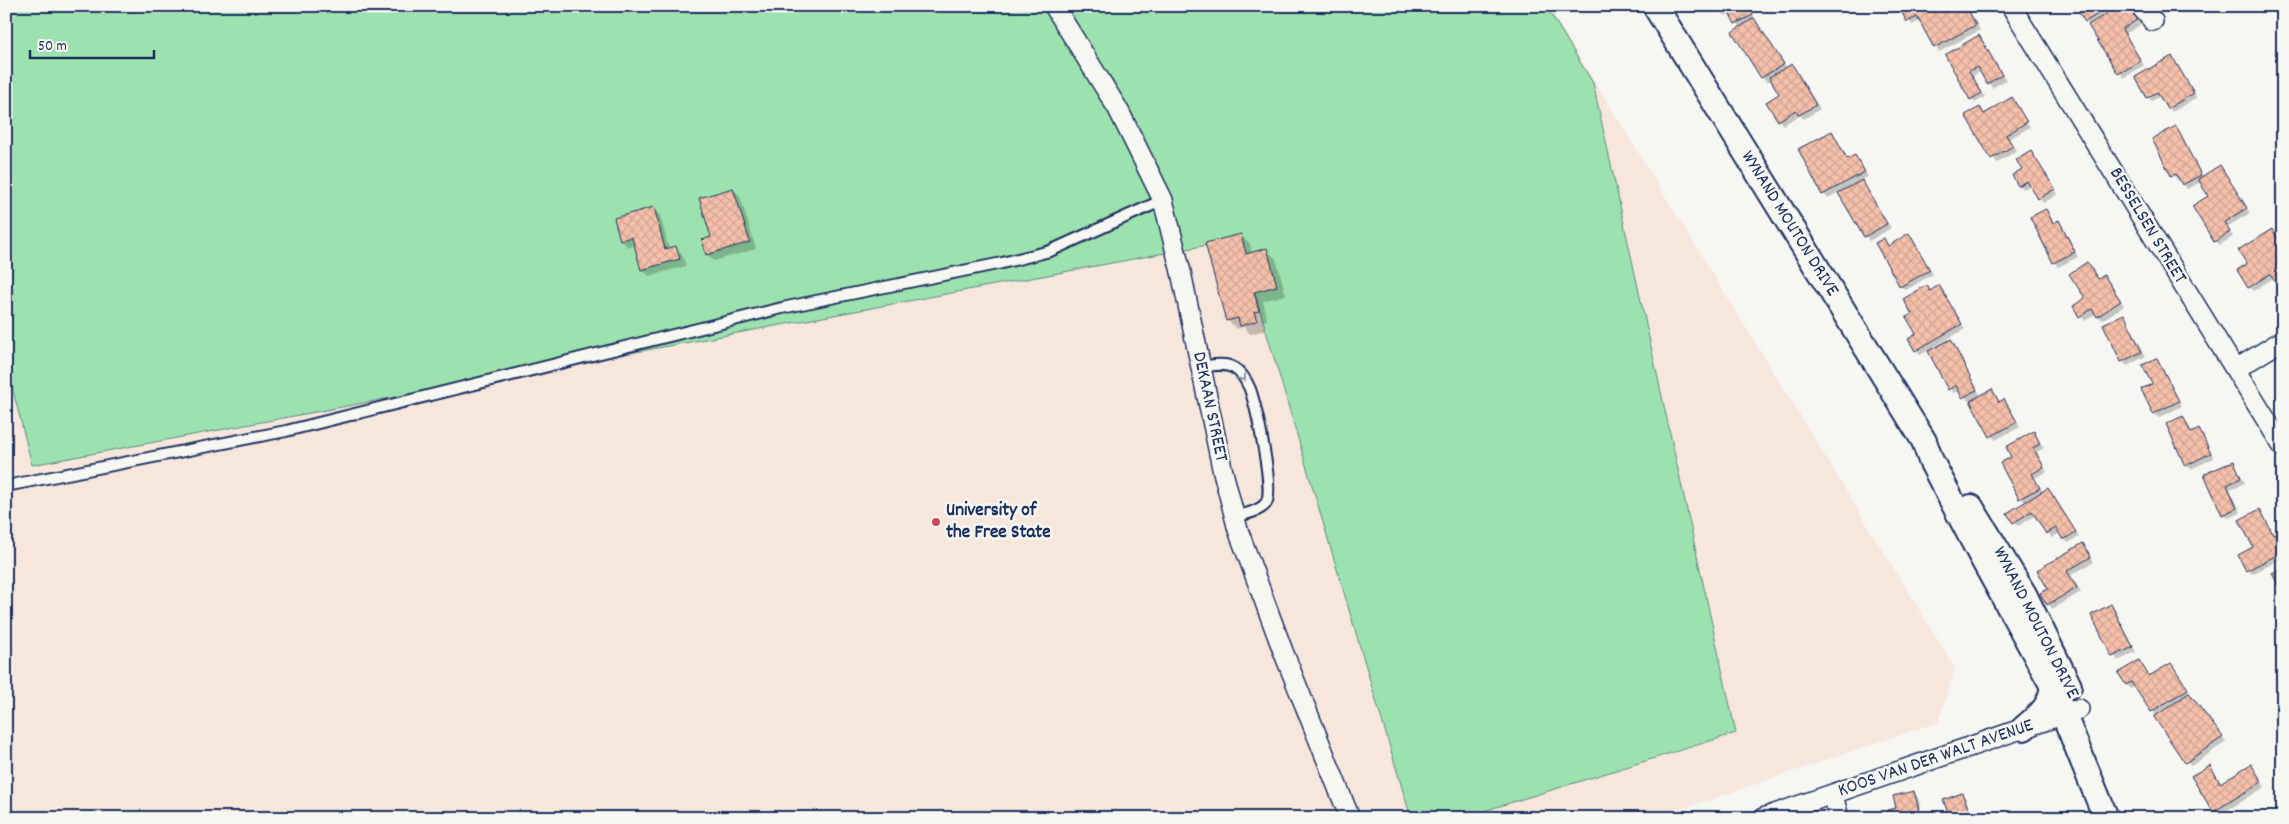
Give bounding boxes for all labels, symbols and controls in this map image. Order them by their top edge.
scale bar [30,28,154,60]
text: 50 m [38,36,67,58]
street label: WYNAND MOUTON DRIVE [1733,146,1845,302]
street label: BESSELSEN STREET [2102,163,2193,290]
street label: DEKAAN STREET [1184,350,1234,465]
one-way arrow [1237,372,1246,382]
place label: University of the Free State [946,498,1051,547]
marker: University of the Free State [930,516,942,528]
street label: WYNAND MOUTON DRIVE [1985,542,2085,704]
street label: KOOS VAN DER WALT AVENUE [1835,713,2038,805]

